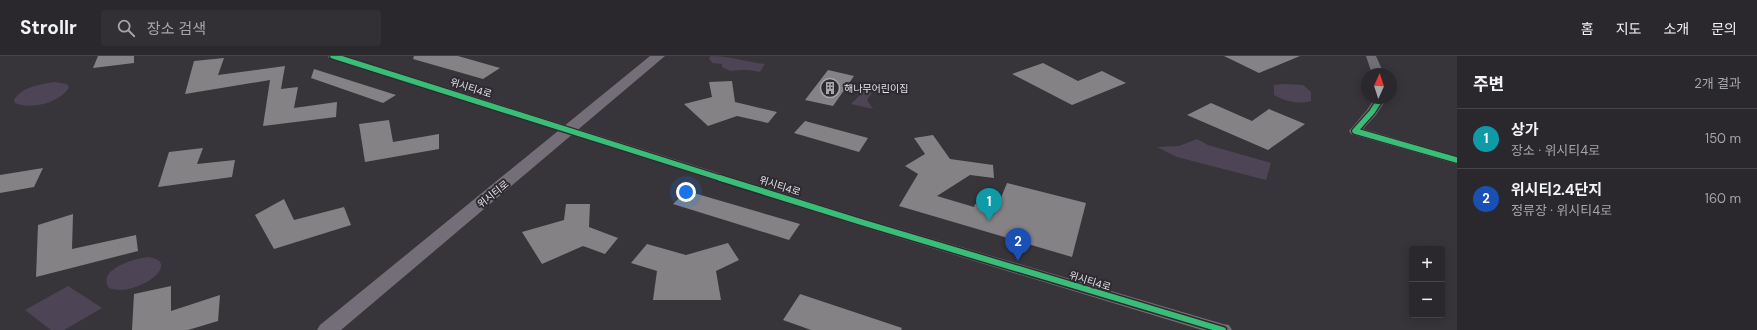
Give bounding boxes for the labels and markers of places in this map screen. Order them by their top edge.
building icon: 해나무어린이집 [819,77,841,99]
place label: 해나무어린이집 [844,82,908,95]
pin: 1 [976,188,1002,221]
pin: 2 [1005,228,1031,261]

